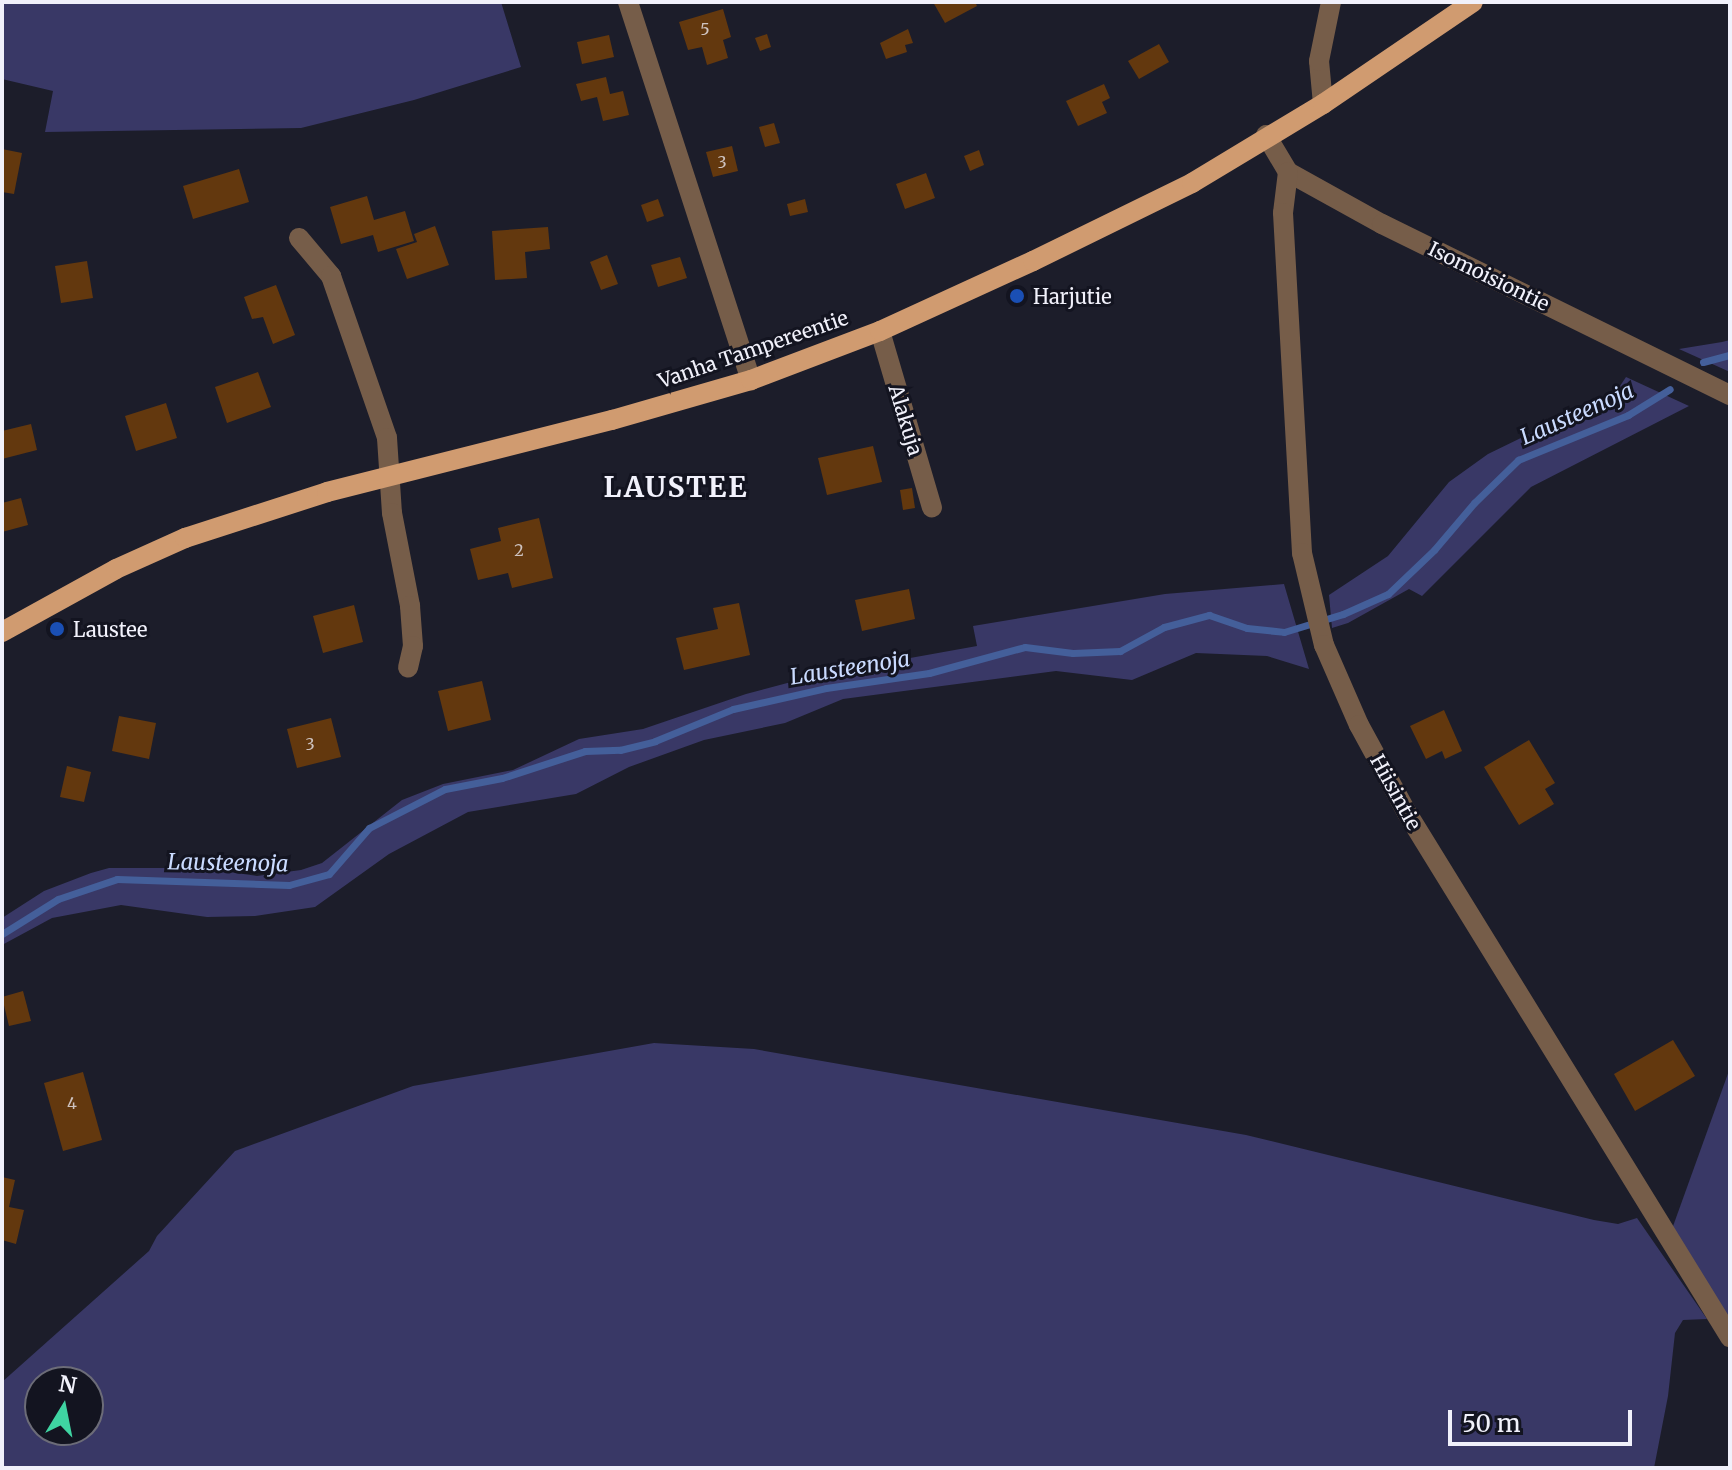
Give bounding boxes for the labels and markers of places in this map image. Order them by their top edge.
place label: Harjutie [1033,284,1112,308]
marker: Harjutie [1008,287,1026,305]
place label: Laustee [73,617,147,641]
marker: Laustee [48,620,66,638]

